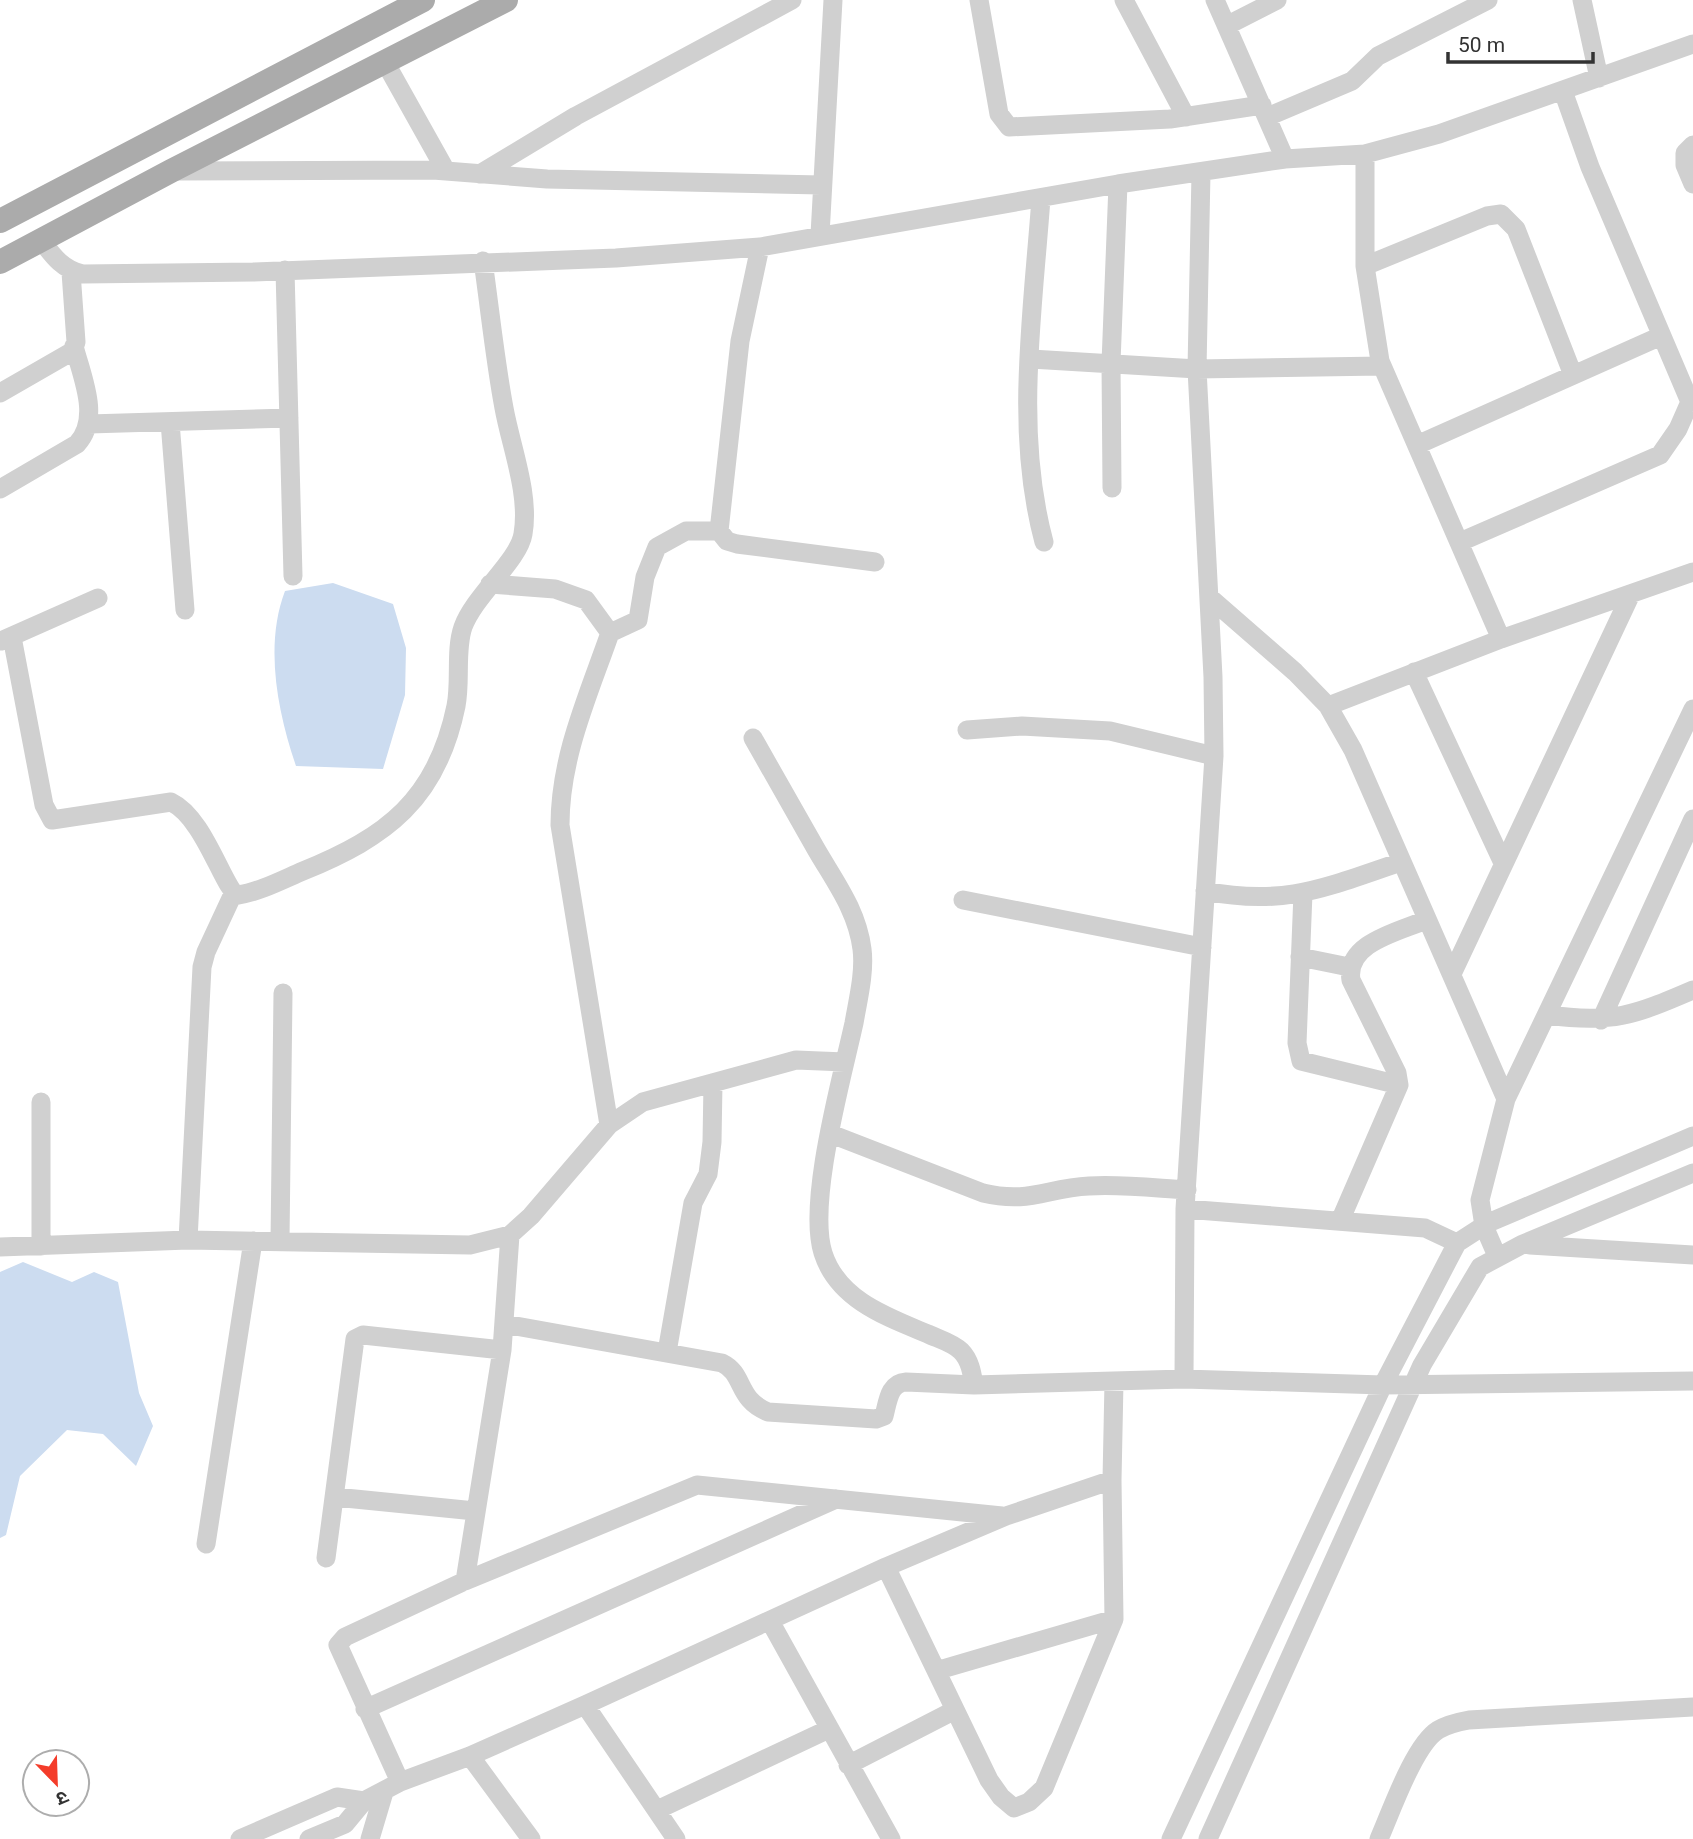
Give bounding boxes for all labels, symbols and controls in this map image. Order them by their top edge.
scale bar [1448,21,1593,65]
text: 50 m [1458,33,1505,57]
north arrow [21,1748,91,1818]
text: उ [52,1785,72,1811]

